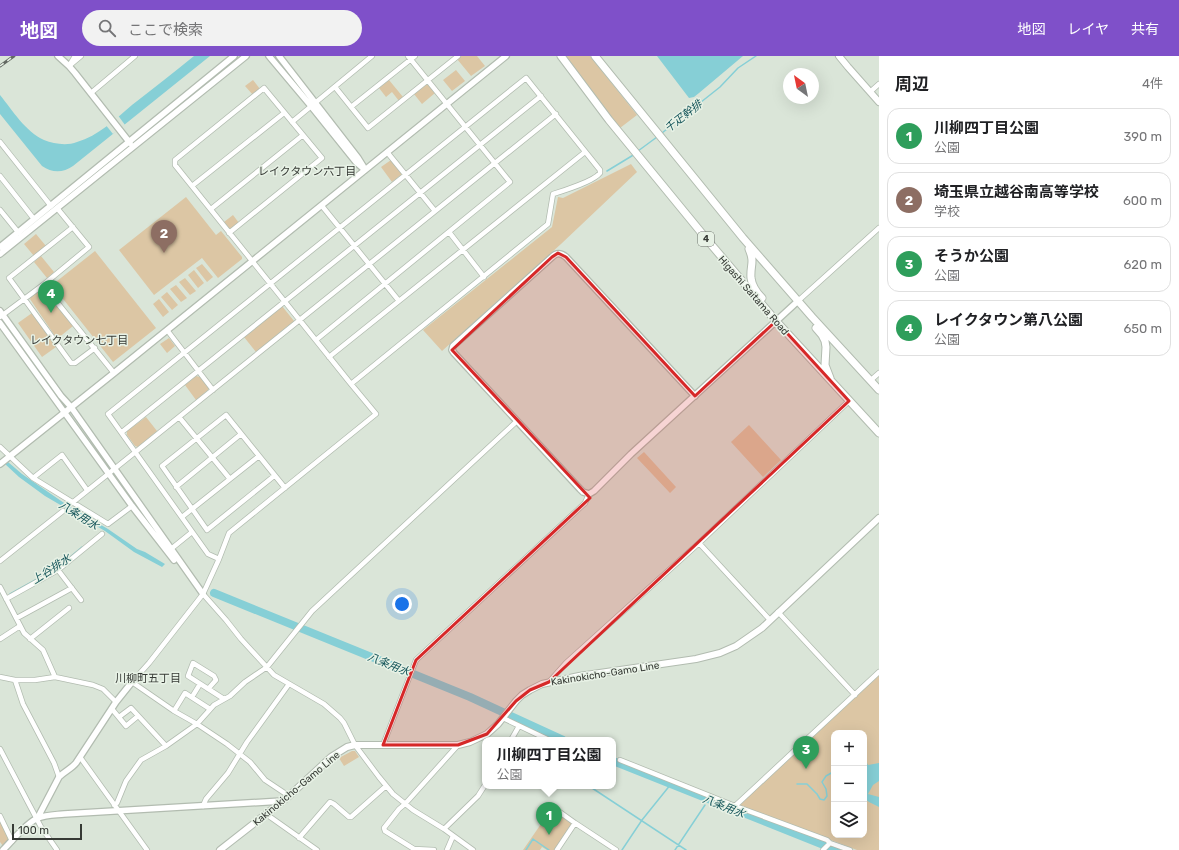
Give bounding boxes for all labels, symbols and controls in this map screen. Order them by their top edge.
search box [82,10,362,46]
icon: search [96,17,118,39]
text: 地図 [20,19,58,42]
text: ここで検索 [128,21,203,39]
text: 地図 [1017,21,1045,38]
text: レイヤ [1067,21,1109,38]
text: 共有 [1131,21,1159,38]
north arrow [783,68,819,104]
text: 周辺 [895,74,929,94]
text: 4件 [1142,76,1163,91]
water label: 千疋幹排 [662,96,706,135]
text: 川柳四丁目公園 [934,119,1039,137]
text: 1 [906,129,912,144]
text: 390 m [1123,129,1162,144]
text: 公園 [934,140,960,155]
district label: レイクタウン六丁目 [258,165,356,178]
text: 埼玉県立越谷南高等学校 [934,183,1099,201]
text: 2 [905,193,913,208]
text: 600 m [1123,193,1162,208]
text: 学校 [934,204,960,219]
pin: 2 [151,220,177,253]
road number: 4 [698,232,714,246]
text: そうか公園 [934,247,1009,265]
street label: Higashi Saitama Road [715,254,791,338]
text: 3 [905,257,913,272]
text: 620 m [1124,257,1162,272]
text: 公園 [934,268,960,283]
pin: 4 [38,280,64,313]
text: レイクタウン第八公園 [934,311,1083,329]
text: 4 [905,321,913,336]
text: 650 m [1123,321,1162,336]
text: 公園 [934,332,960,347]
district label: レイクタウン七丁目 [30,334,128,347]
water label: 八条用水 [57,498,102,533]
water label: 上谷排水 [29,551,74,587]
your location [392,594,412,614]
water label: 八条用水 [366,650,413,679]
street label: Kakinokicho-Gamo Line [550,659,661,688]
district label: 川柳町五丁目 [115,672,181,685]
map controls [831,730,867,838]
button: + [831,730,867,766]
pin: 3 [793,736,819,769]
popup [482,737,616,789]
text: 川柳四丁目公園 [496,746,602,764]
street label: Kakinokicho-Gamo Line [251,749,343,829]
button: − [831,766,867,802]
text: 公園 [496,767,523,782]
water label: 八条用水 [701,792,748,821]
pin: 1 [536,802,562,835]
button: layers [831,802,867,838]
scale bar [12,822,82,841]
text: 100 m [18,824,49,837]

